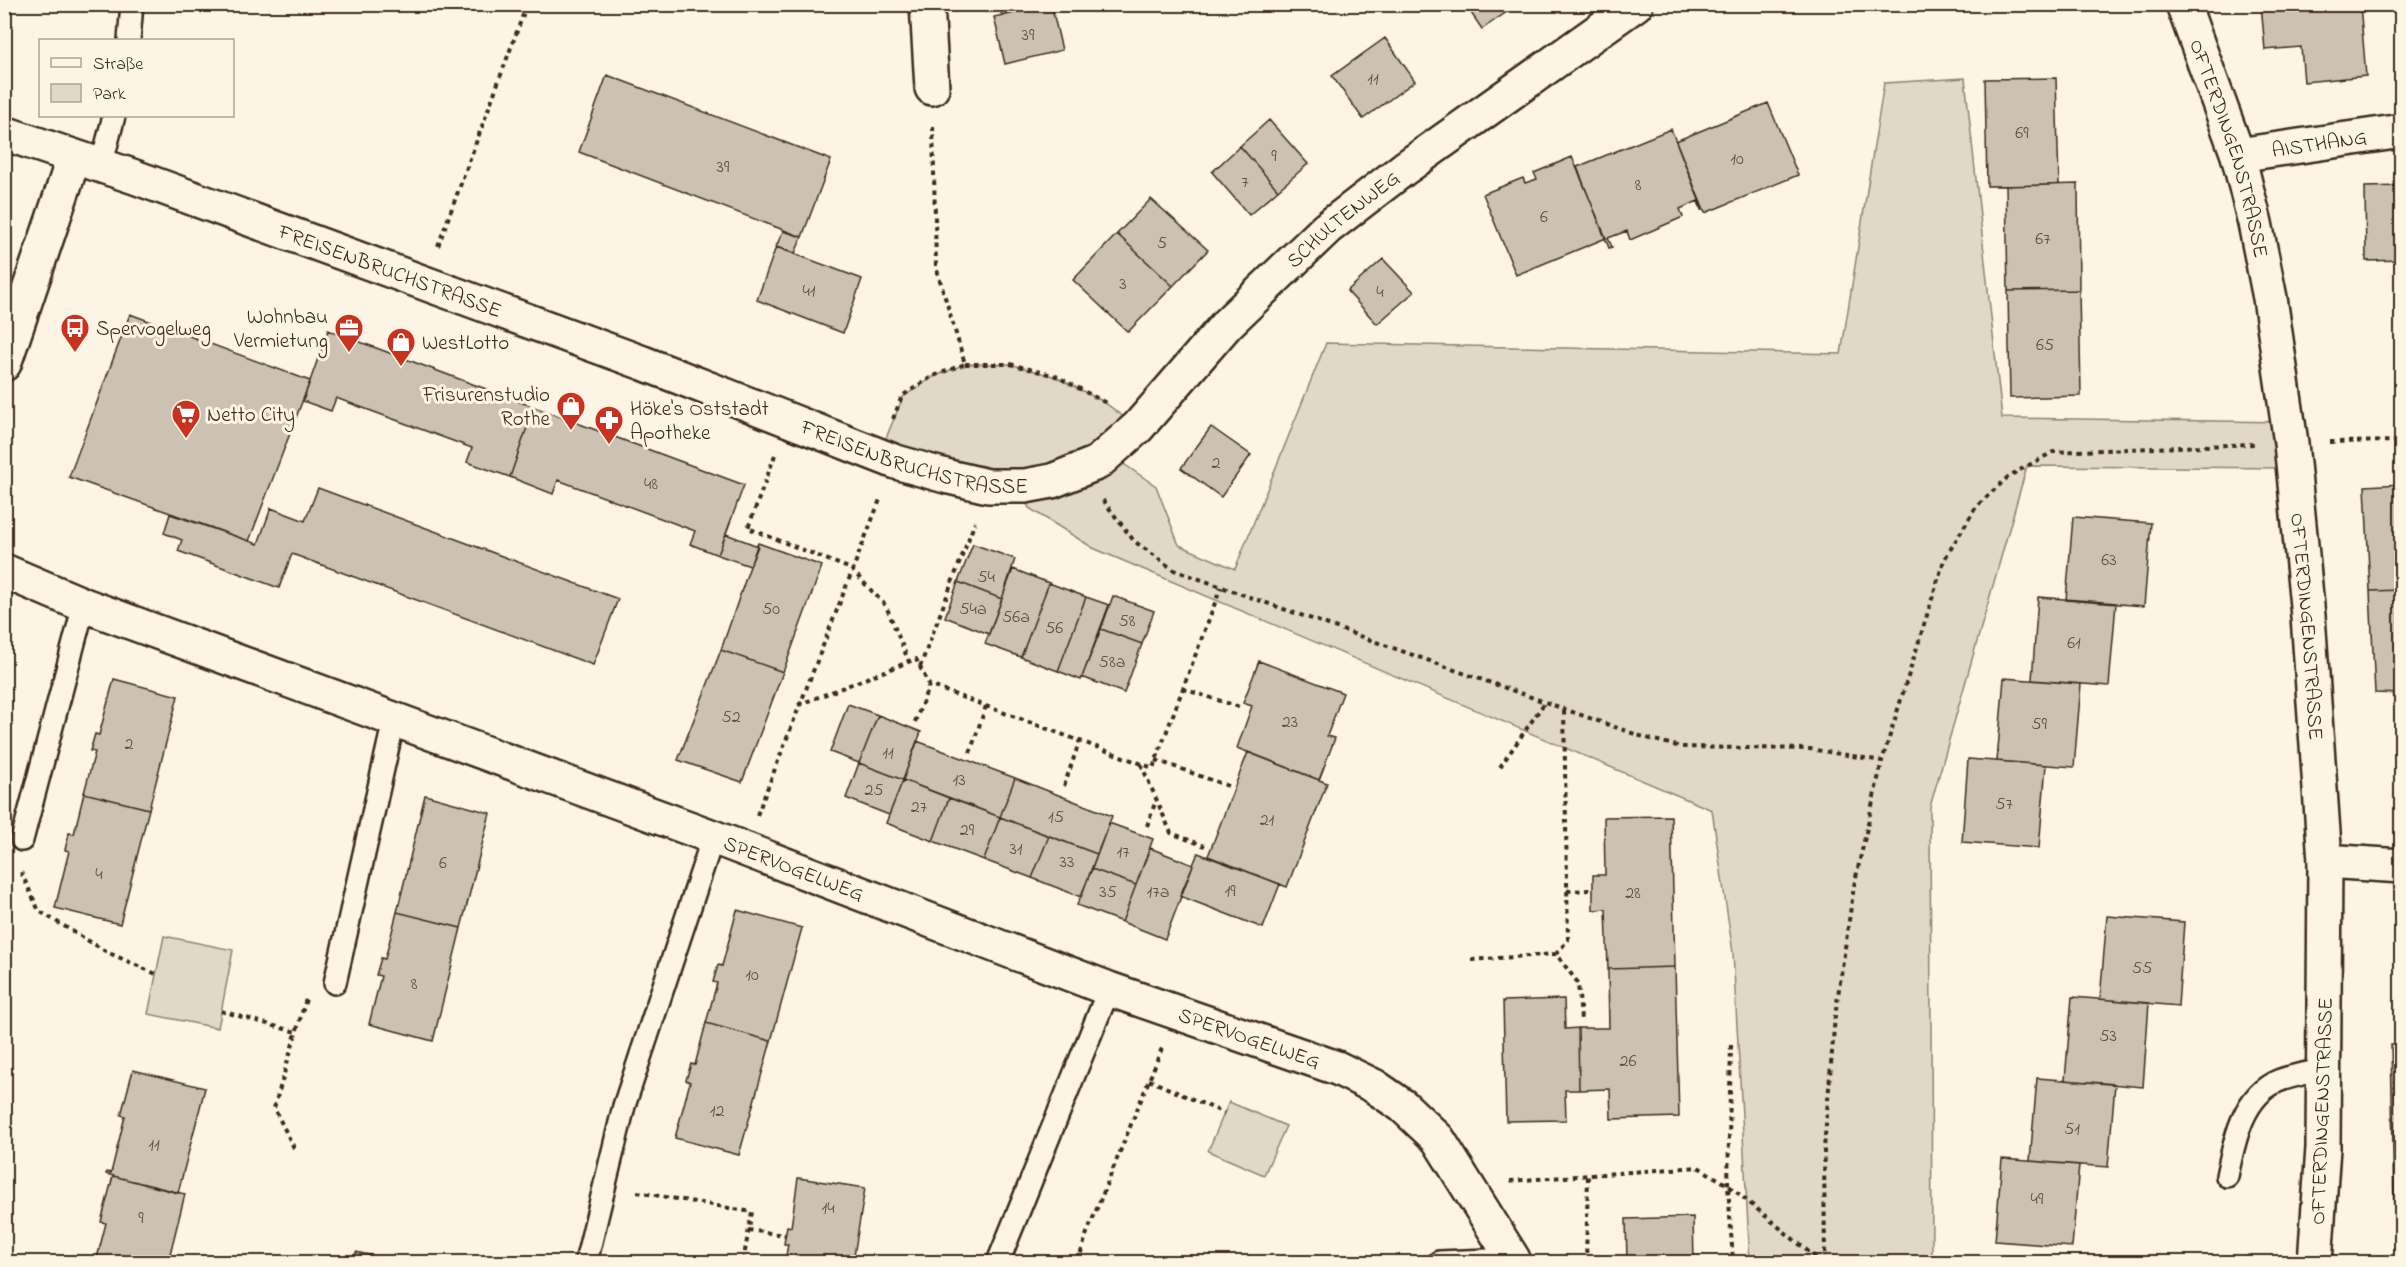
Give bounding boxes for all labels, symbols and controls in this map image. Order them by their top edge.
house number: 39 [1022,23,1035,49]
street label: OFTERDINGENSTRASSE [2180,35,2275,261]
legend [39,39,234,117]
text: Straße [93,52,144,78]
house number: 11 [1367,67,1379,93]
text: Park [93,82,126,108]
house number: 69 [2015,121,2029,147]
street label: AISTHANG [2270,123,2369,167]
house number: 9 [1271,144,1277,170]
house number: 10 [1730,147,1744,173]
house number: 39 [717,155,730,181]
street label: SCHULTENWEG [1281,164,1407,276]
house number: 7 [1241,170,1249,196]
house number: 8 [1635,173,1642,199]
house number: 6 [1540,205,1548,231]
street label: FREISENBRUCHSTRASSE [273,217,505,327]
house number: 67 [2035,227,2051,253]
house number: 5 [1157,231,1167,257]
house number: 3 [1119,272,1127,298]
house number: 41 [802,279,816,305]
house number: 4 [1376,280,1384,306]
place label: Wohnbau Vermietung [233,303,328,359]
bus stop icon: Spervogelweg [59,312,91,354]
office icon: Wohnbau Vermietung [333,312,365,354]
place label: Spervogelweg [96,315,211,347]
shop icon: WestLotto [385,326,417,368]
place label: WestLotto [422,329,509,359]
house number: 65 [2036,333,2054,359]
place label: Frisurenstudio Rothe [422,381,551,435]
shop icon: Frisurenstudio Rothe [555,390,587,432]
place label: Höke's Oststadt Apotheke [630,395,769,449]
supermarket icon: Netto City [170,398,202,440]
place label: Netto City [207,401,295,433]
pharmacy icon: Höke's Oststadt Apotheke [593,404,625,446]
street label: FREISENBRUCHSTRASSE [795,413,1028,503]
house number: 2 [1212,451,1221,477]
house number: 48 [644,472,658,498]
street label: OFTERDINGENSTRASSE [2281,512,2330,741]
house number: 63 [2101,548,2117,574]
house number: 54 [977,565,995,591]
house number: 50 [762,597,780,623]
house number: 54a [959,597,987,623]
house number: 56a [1002,605,1030,631]
house number: 58 [1118,609,1136,635]
house number: 56 [1045,616,1063,642]
house number: 61 [2067,631,2081,657]
house number: 58a [1099,650,1125,676]
house number: 52 [721,705,741,731]
house number: 23 [1282,710,1298,736]
house number: 59 [2031,712,2047,738]
house number: 2 [125,732,134,758]
house number: 11 [882,741,894,767]
house number: 13 [952,768,966,794]
house number: 25 [864,778,884,804]
house number: 57 [1995,792,2013,818]
house number: 27 [911,795,928,821]
house number: 15 [1048,805,1064,831]
house number: 21 [1260,808,1275,834]
house number: 29 [960,818,975,844]
street label: SPERVOGELWEG [719,829,868,910]
house number: 31 [1009,837,1023,863]
house number: 17 [1116,840,1130,866]
house number: 33 [1060,850,1074,876]
house number: 6 [439,851,447,877]
house number: 4 [95,862,103,888]
house number: 19 [1224,879,1236,905]
house number: 35 [1099,880,1117,906]
house number: 17a [1147,880,1169,906]
house number: 28 [1625,881,1641,907]
house number: 55 [2132,956,2152,982]
house number: 10 [745,963,759,989]
house number: 8 [411,972,418,998]
street label: OFTERDINGENSTRASSE [2304,997,2342,1225]
street label: SPERVOGELWEG [1174,1001,1324,1078]
house number: 53 [2099,1024,2117,1050]
house number: 26 [1620,1049,1637,1075]
house number: 12 [710,1099,724,1125]
house number: 51 [2064,1117,2080,1143]
house number: 11 [148,1133,160,1159]
house number: 49 [2031,1187,2044,1213]
house number: 14 [821,1196,835,1222]
house number: 9 [138,1206,144,1232]

